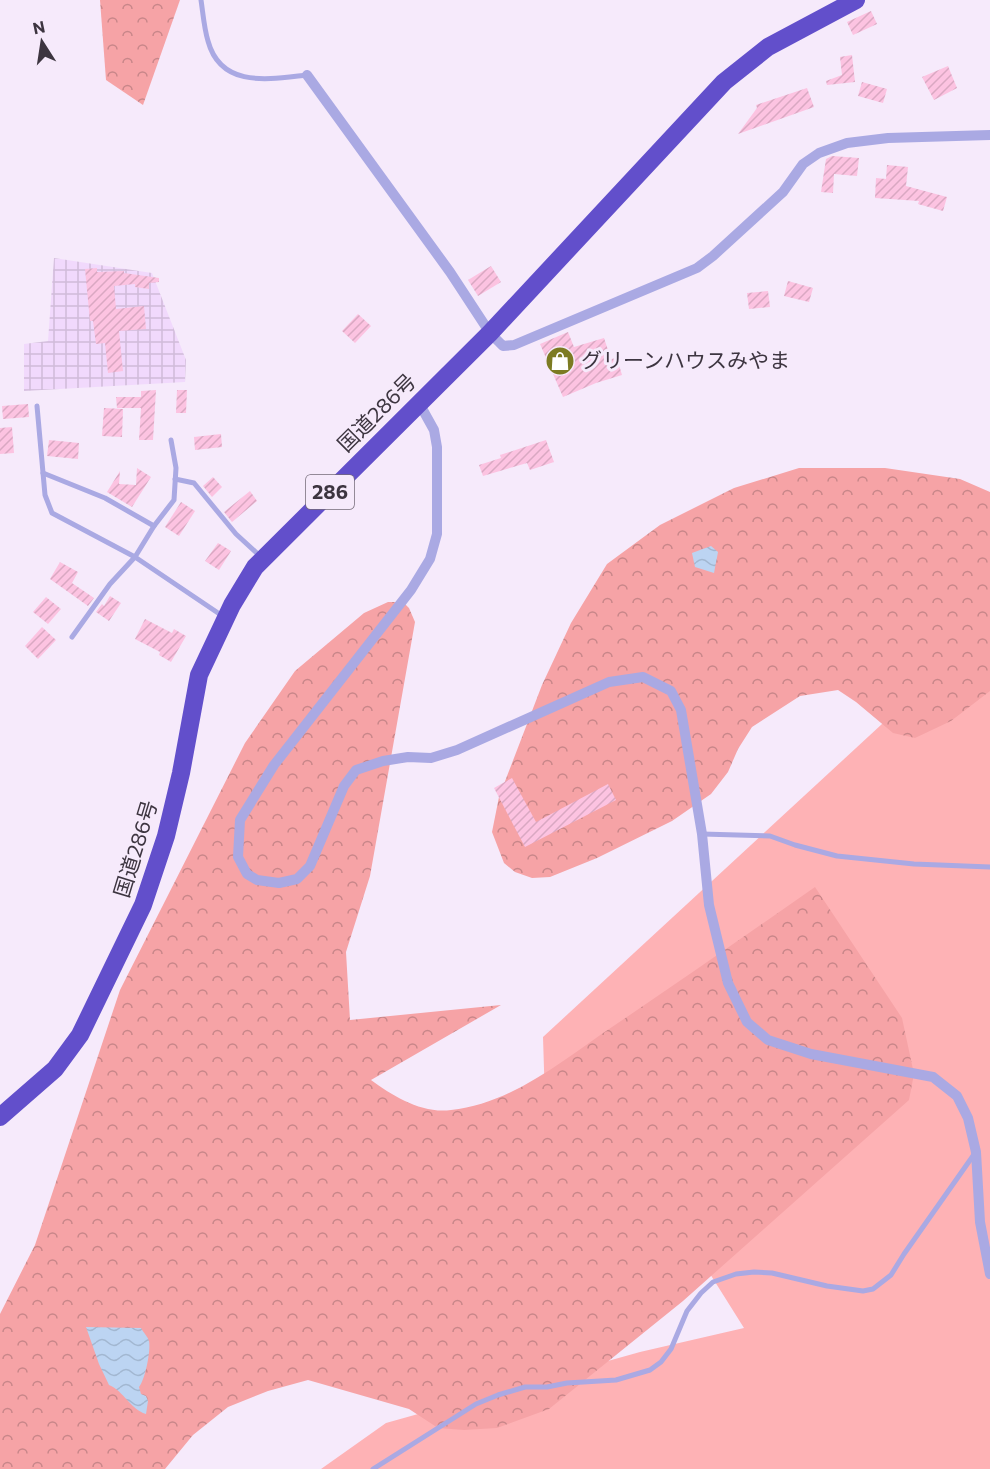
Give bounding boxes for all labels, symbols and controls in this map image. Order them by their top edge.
north arrow [12,12,72,72]
text: N [31,16,47,37]
shop icon: グリーンハウスみやま [544,345,576,377]
place label: グリーンハウスみやま [581,347,790,372]
street label: 国道286号 [332,368,420,456]
road number: 286 [306,475,354,509]
street label: 国道286号 [108,797,161,900]

